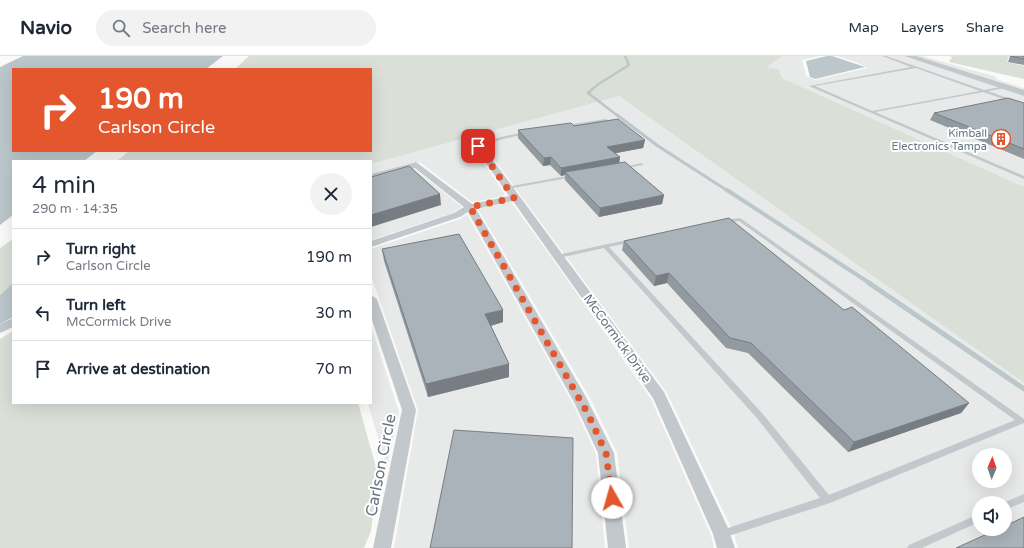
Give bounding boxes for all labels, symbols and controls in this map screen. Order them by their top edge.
search box [96,10,376,46]
text: Navio [20,17,72,39]
icon: search [110,17,132,39]
text: Search here [142,19,226,37]
text: Map [849,19,879,36]
text: Layers [901,19,944,36]
text: Share [966,19,1004,36]
text: 190 m [98,82,184,116]
icon: right [32,84,84,136]
text: Carlson Circle [98,116,215,138]
place label: Kimball Electronics Tampa [892,127,987,153]
building icon: Kimball Electronics Tampa [990,128,1012,150]
pin [461,129,495,163]
icon: arrive [467,135,489,157]
text: 4 min [32,171,96,200]
button: close [310,173,352,215]
text: 290 m · 14:35 [32,201,118,217]
text: Turn right [66,240,136,258]
icon: right [32,246,54,268]
text: 190 m [306,248,352,266]
text: Carlson Circle [66,258,151,274]
street label: McCormick Drive [580,291,655,386]
text: Turn left [66,296,126,314]
icon: left [32,302,54,324]
text: 30 m [315,304,352,322]
text: McCormick Drive [66,314,171,330]
icon: arrive [32,358,54,380]
text: Arrive at destination [66,360,210,378]
text: 70 m [315,360,352,378]
street label: Carlson Circle [361,412,401,518]
north arrow [972,448,1012,488]
map controls [972,448,1012,536]
position arrow [591,477,633,519]
button: sound [972,496,1012,536]

